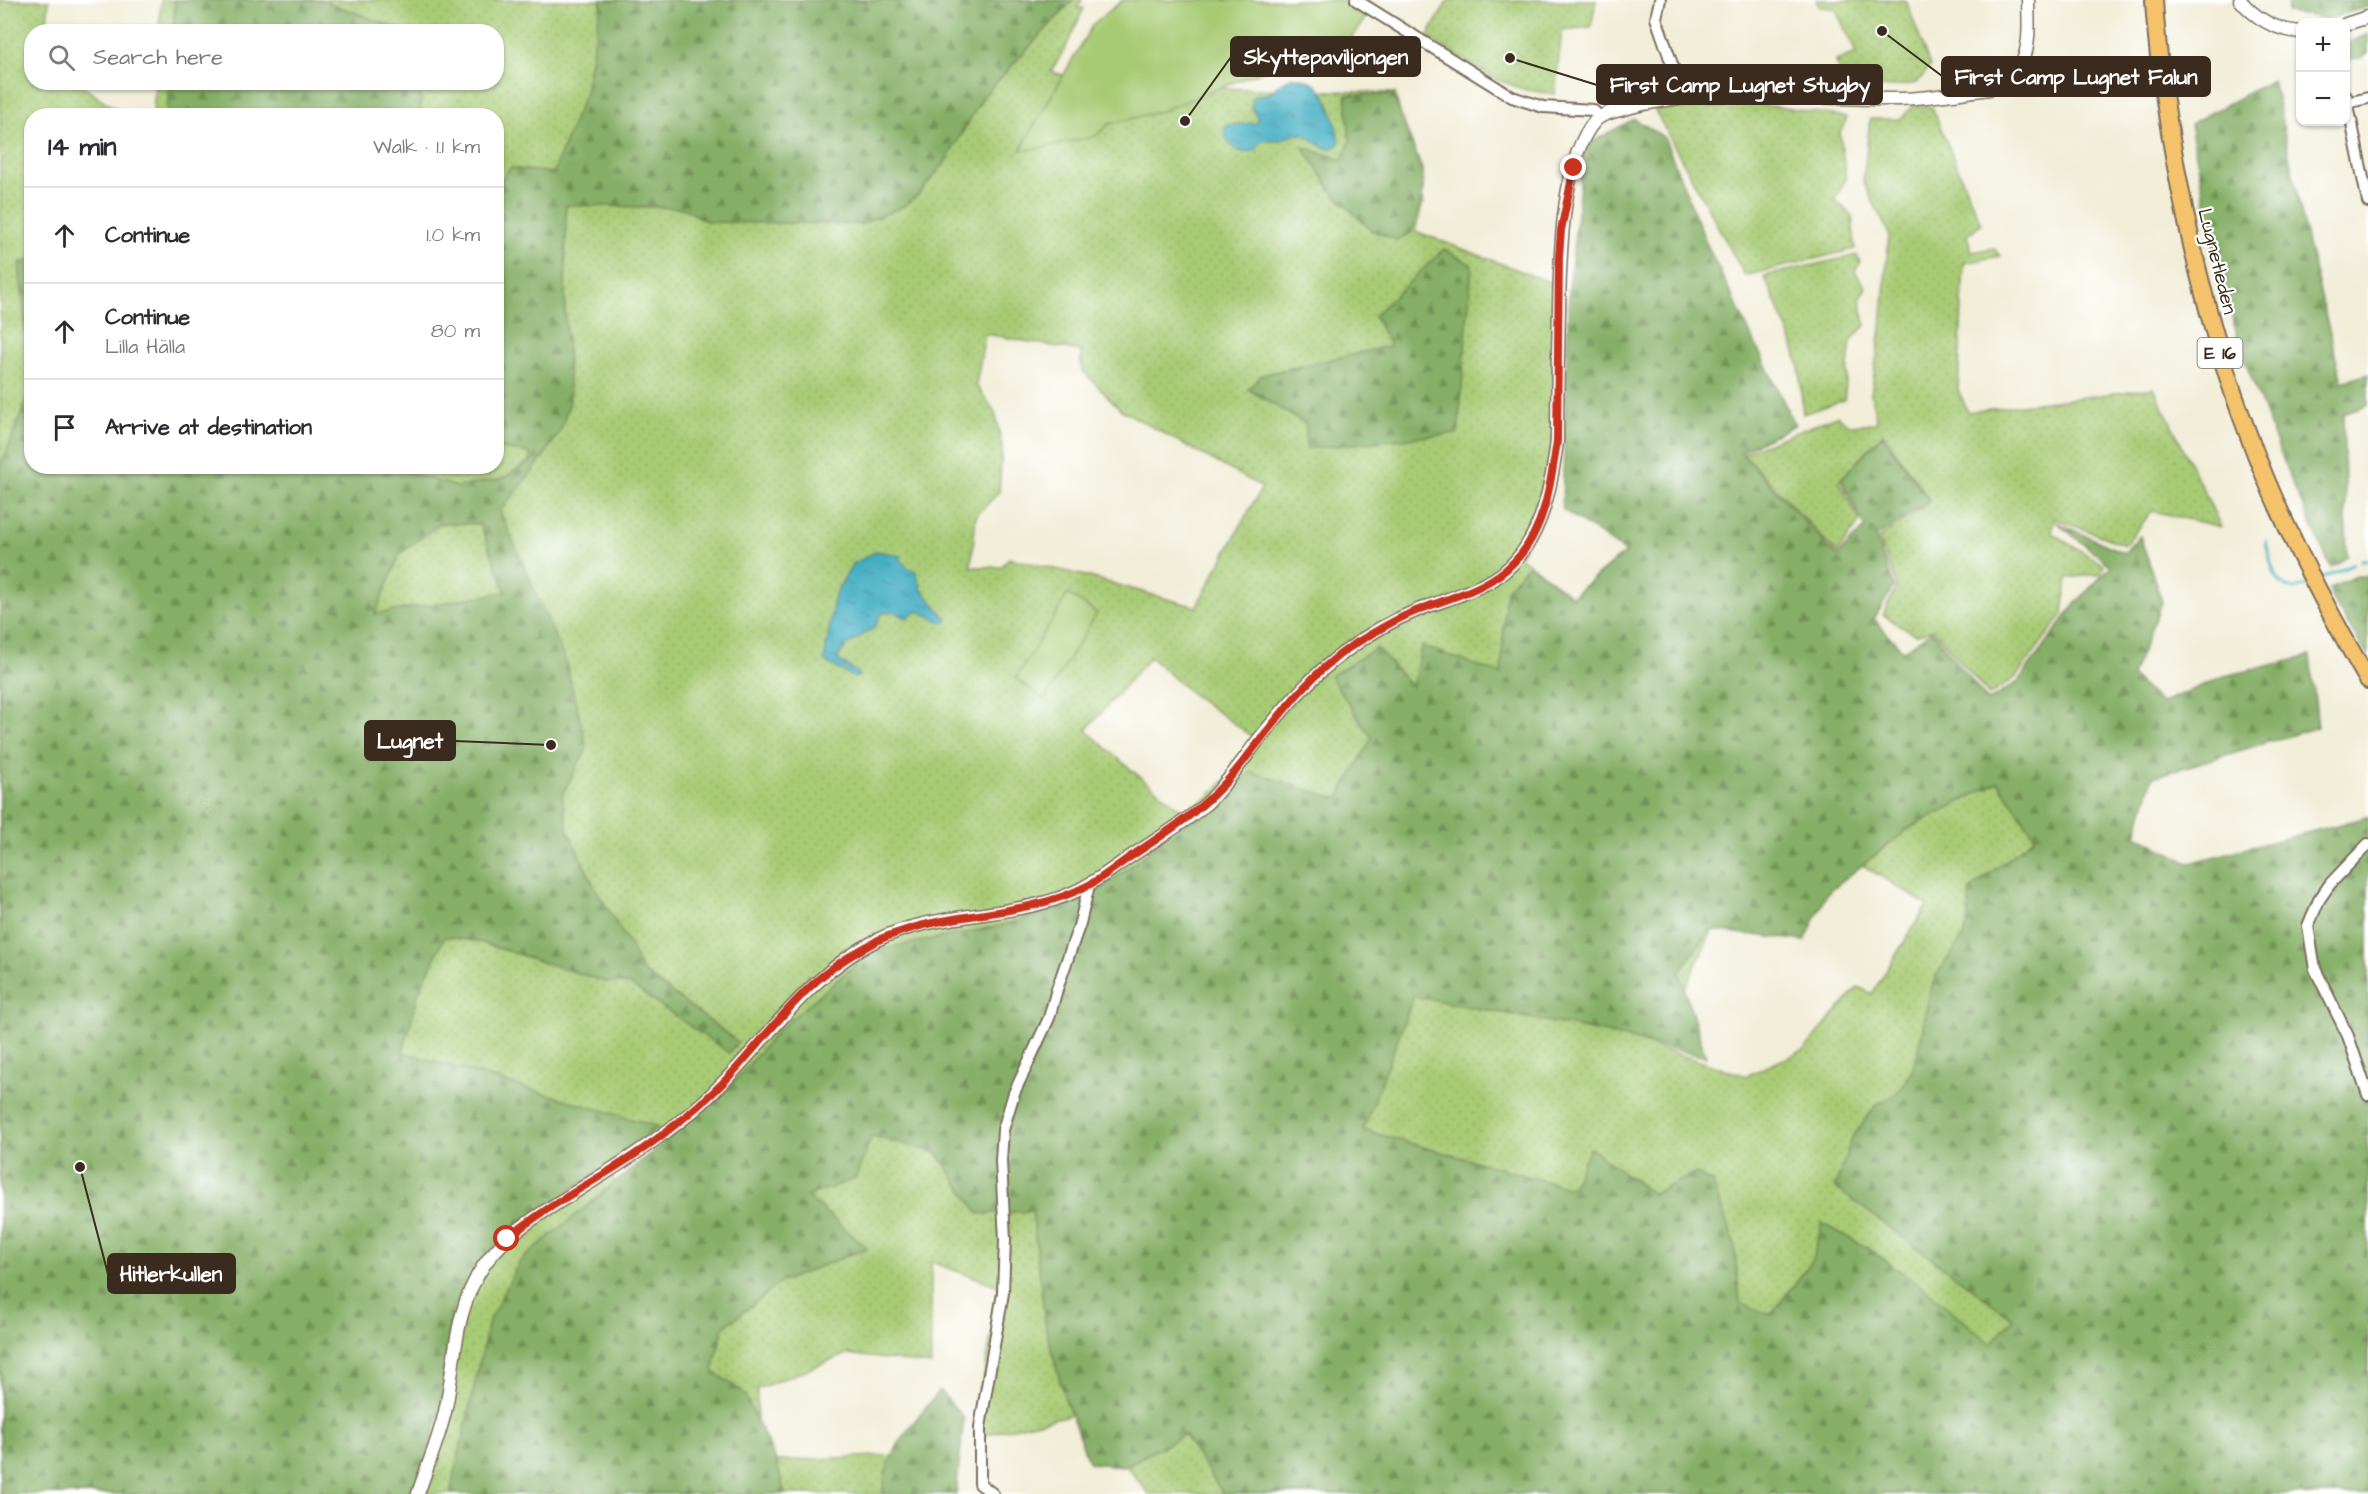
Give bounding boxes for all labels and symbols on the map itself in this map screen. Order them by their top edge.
callout: Skyttepaviljongen [1231,37,1420,76]
text: Skyttepaviljongen [1243,43,1409,75]
callout: First Camp Lugnet Falun [1942,57,2210,96]
text: First Camp Lugnet Falun [1954,63,2198,94]
callout: First Camp Lugnet Stugby [1597,65,1882,104]
text: First Camp Lugnet Stugby [1610,71,1871,103]
route end [1560,154,1586,180]
street label: Lugnetleden [2189,205,2244,317]
road number: E 16 [2198,338,2242,368]
callout: Lugnet [365,721,455,760]
text: Lugnet [377,727,444,758]
route start [493,1225,519,1251]
callout: Hitlerkullen [108,1254,235,1293]
text: Hitlerkullen [120,1260,223,1289]

